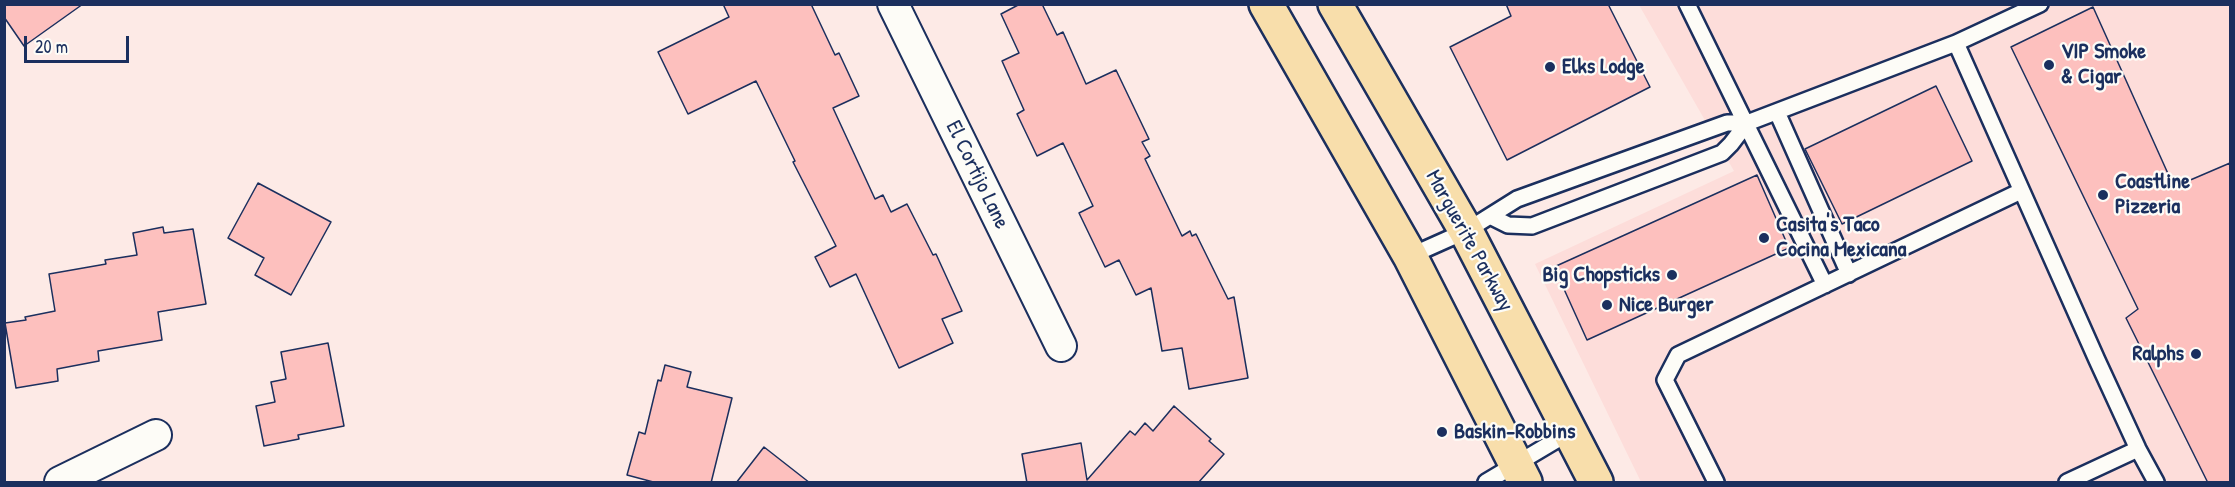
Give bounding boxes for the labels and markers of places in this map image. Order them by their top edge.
place label: VIP Smoke & Cigar [2061,39,2146,90]
place label: Elks Lodge [1562,54,1644,80]
marker: VIP Smoke & Cigar [2042,58,2056,72]
marker: Elks Lodge [1543,60,1557,74]
place label: Coastline Pizzeria [2115,169,2190,220]
marker: Coastline Pizzeria [2096,188,2110,202]
place label: Casita's Taco Cocina Mexicana [1776,212,1906,264]
marker: Casita's Taco Cocina Mexicana [1757,231,1771,245]
place label: Big Chopsticks [1542,262,1660,288]
marker: Big Chopsticks [1665,268,1679,282]
place label: Nice Burger [1619,292,1713,318]
marker: Nice Burger [1600,298,1614,312]
place label: Ralphs [2132,341,2184,367]
marker: Ralphs [2189,347,2203,361]
place label: Baskin-Robbins [1454,419,1575,445]
marker: Baskin-Robbins [1435,425,1449,439]

